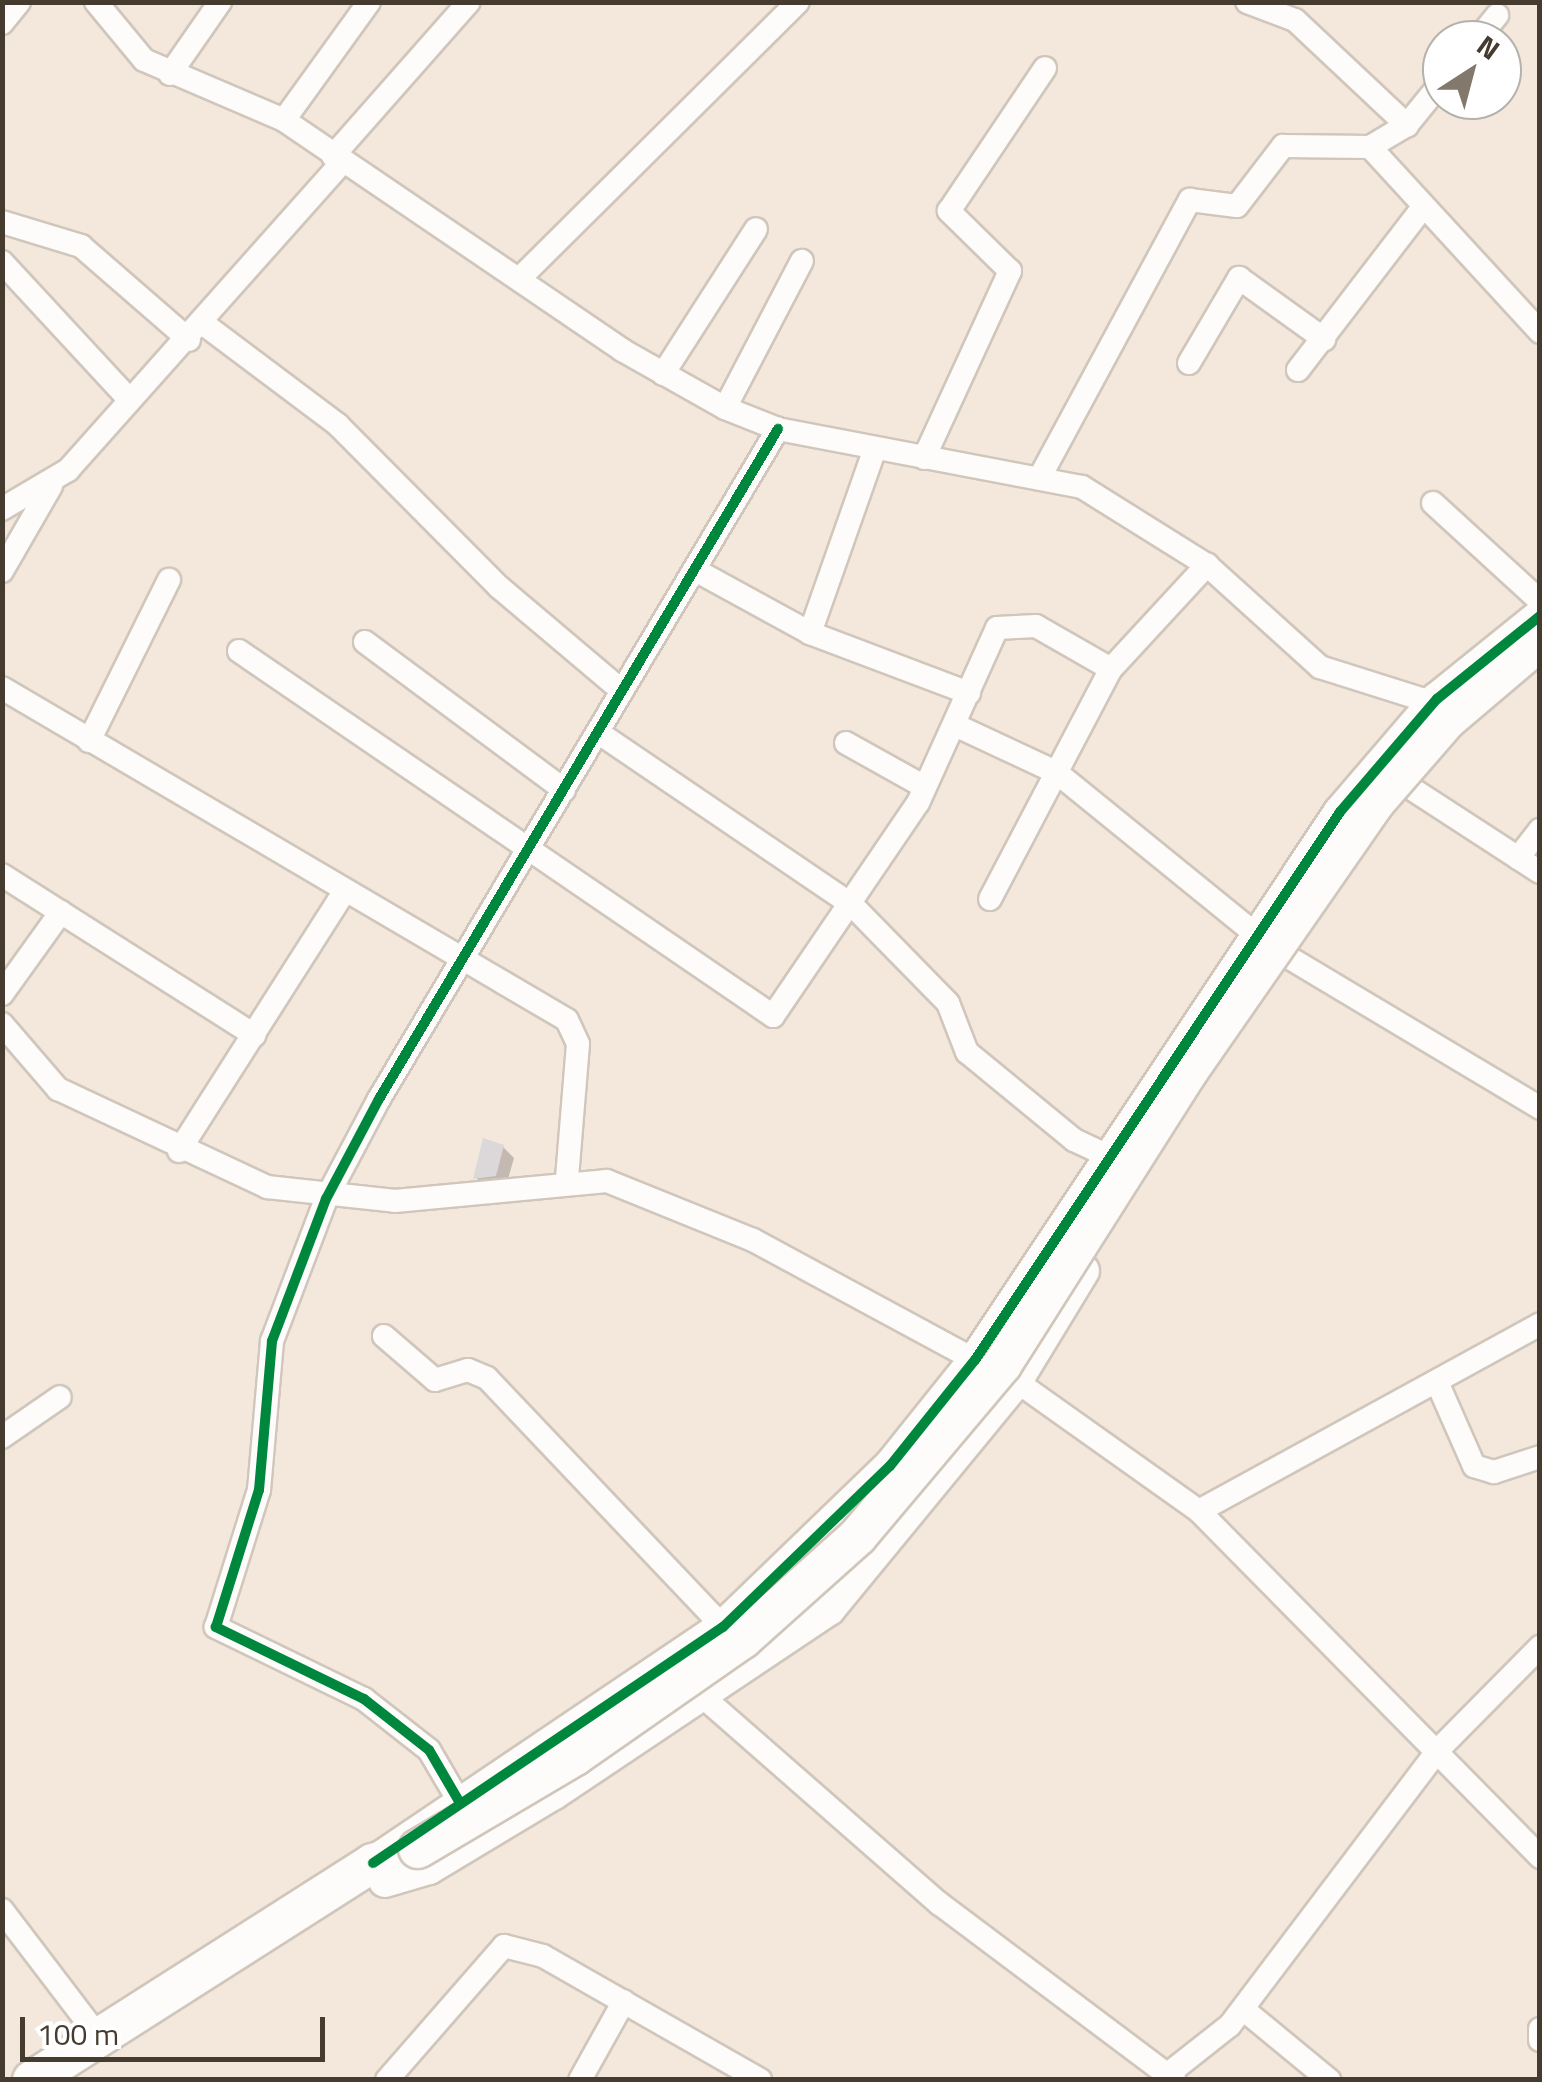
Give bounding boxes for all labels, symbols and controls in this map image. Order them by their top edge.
north arrow [1422,20,1522,120]
text: N [1468,24,1509,70]
scale bar [25,1997,330,2059]
text: 100 m [37,2011,119,2057]

